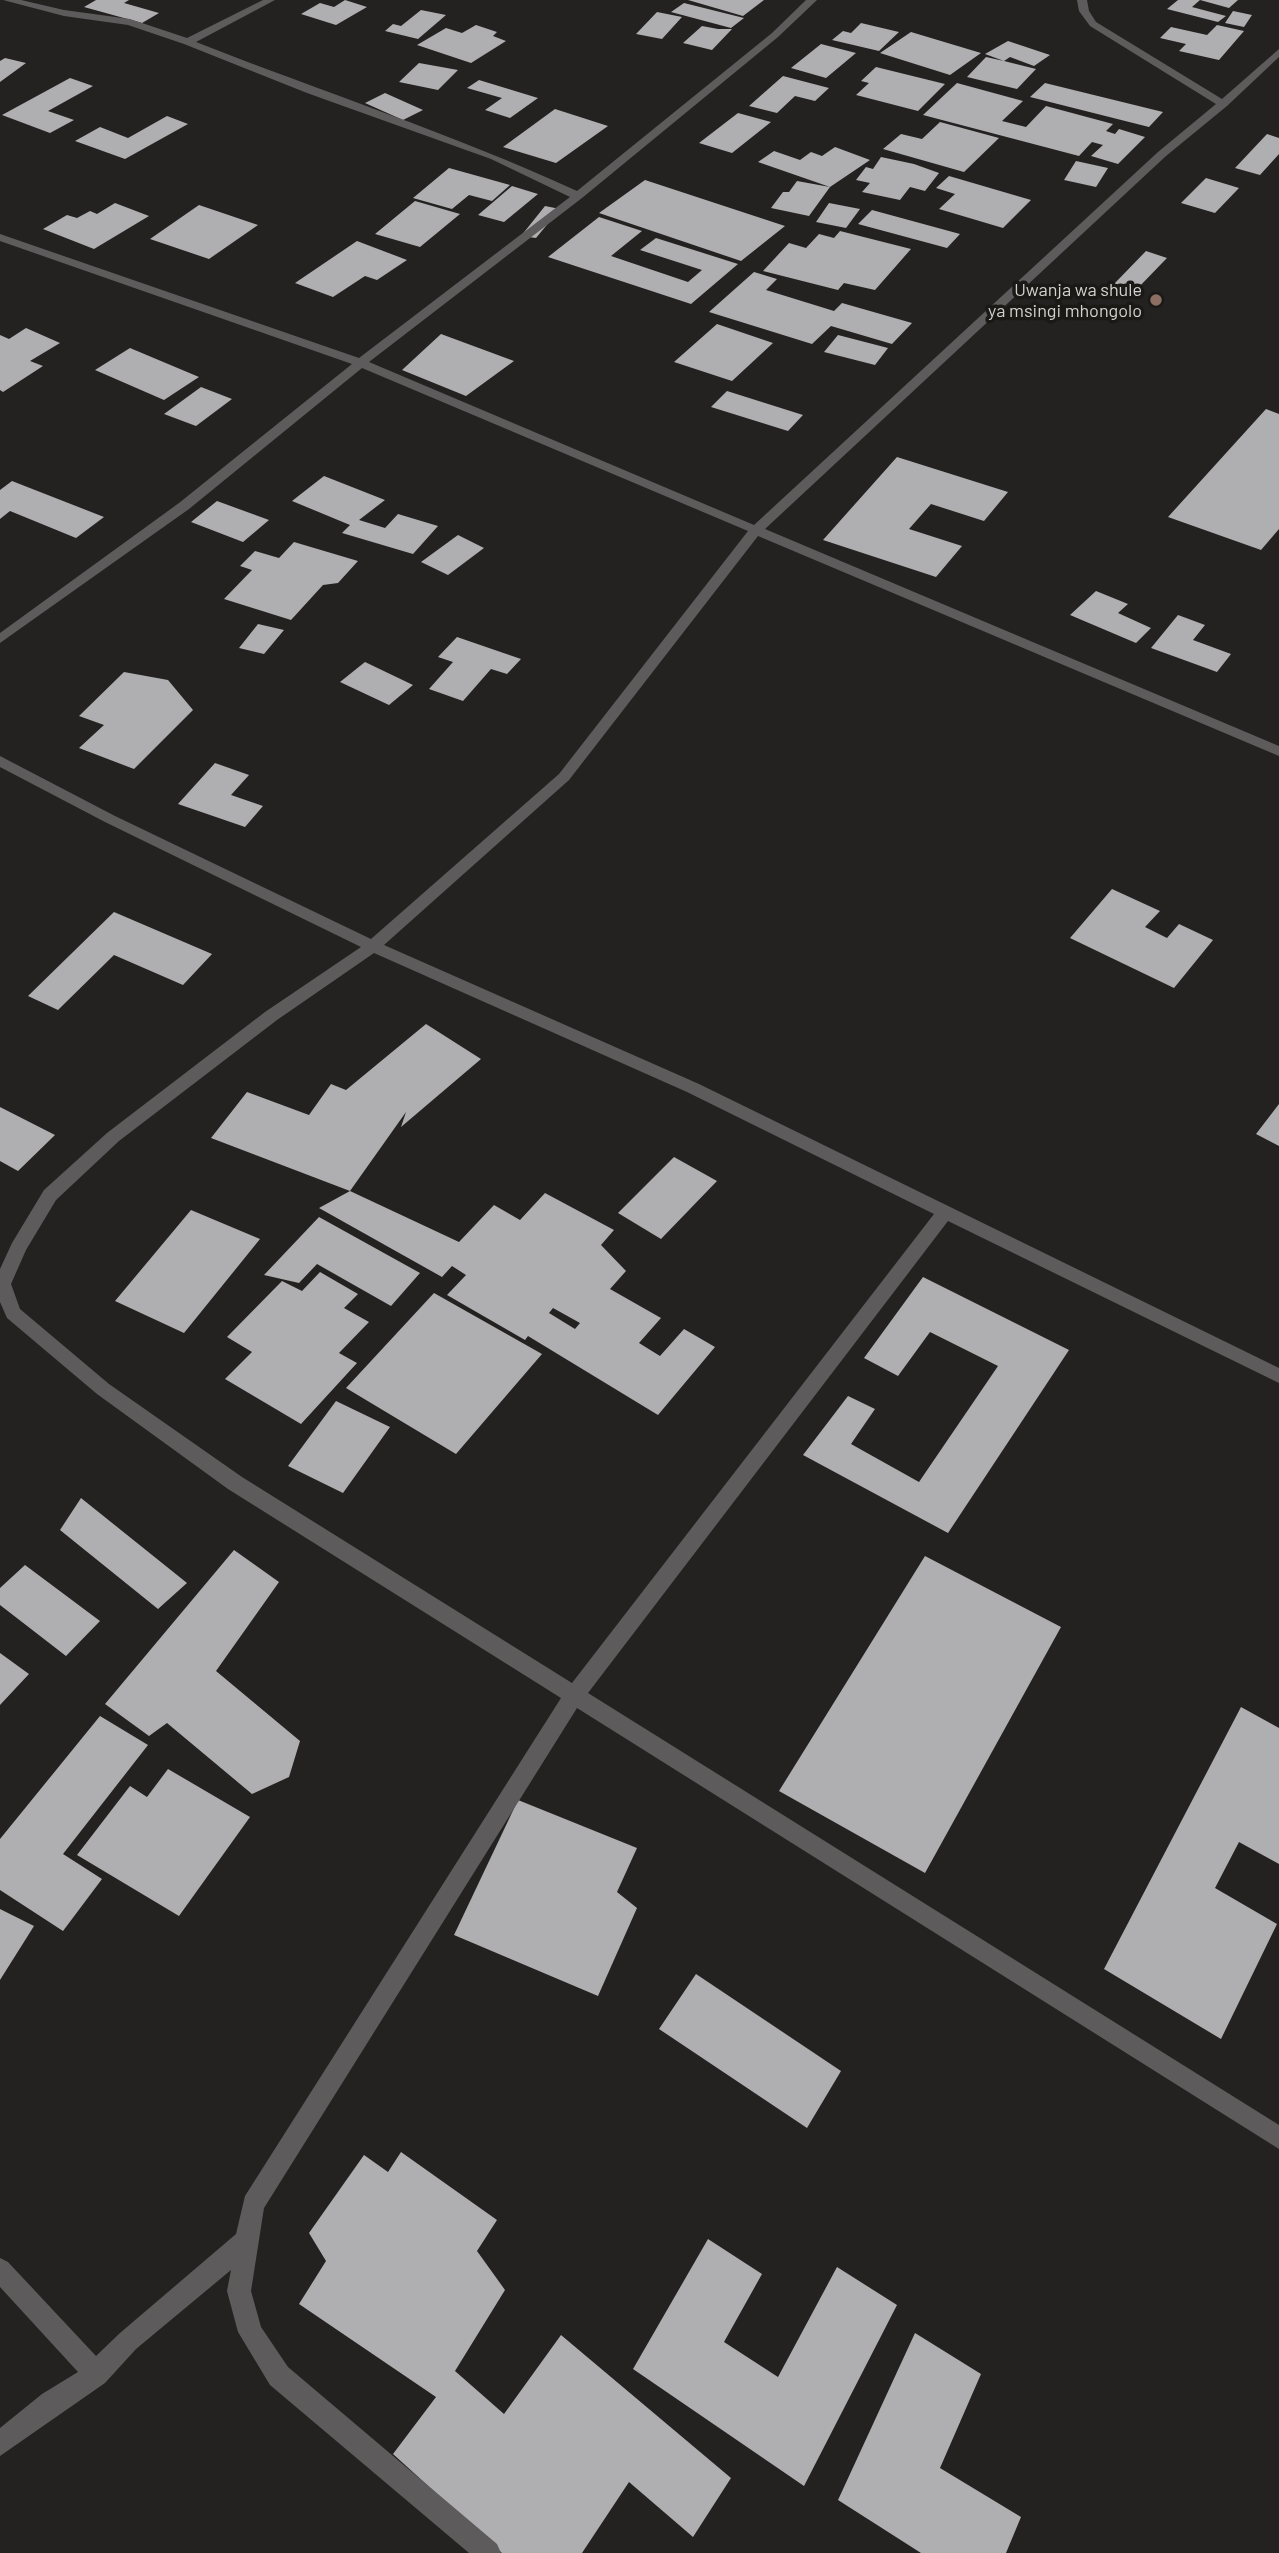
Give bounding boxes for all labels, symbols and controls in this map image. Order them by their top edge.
place label: Uwanja wa shule ya msingi mhongolo [988,279,1142,322]
marker: Uwanja wa shule ya msingi mhongolo [1148,292,1164,308]

